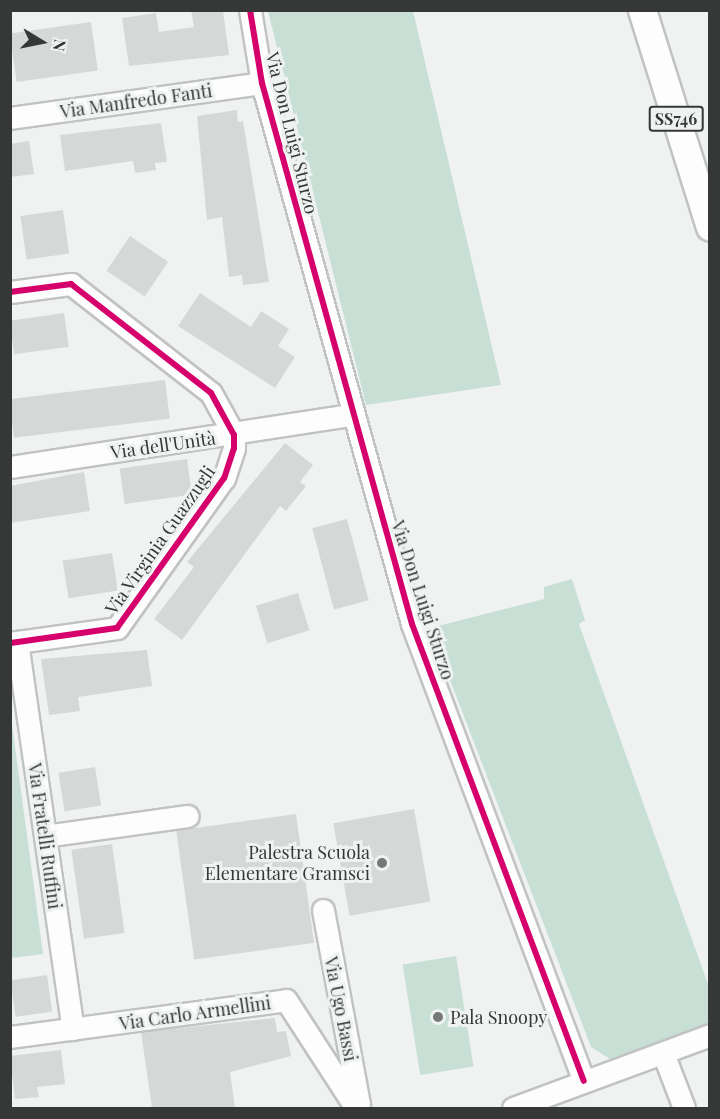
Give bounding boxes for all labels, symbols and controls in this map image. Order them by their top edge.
north arrow [12,12,72,72]
text: N [49,38,72,53]
street label: Via Don Luigi Sturzo [261,50,323,216]
street label: Via Manfredo Fanti [58,80,214,122]
road number: SS746 [648,106,704,132]
street label: Via dell'Unità [109,427,217,463]
street label: Via Virginia Guazzugli [100,461,220,619]
street label: Via Don Luigi Sturzo [387,518,459,682]
street label: Via Fratelli Ruffini [24,762,66,910]
place label: Palestra Scuola Elementare Gramsci [205,842,370,884]
marker: Palestra Scuola Elementare Gramsci [375,856,389,870]
street label: Via Ugo Bassi [320,955,362,1063]
street label: Via Carlo Armellini [117,992,273,1034]
place label: Pala Snoopy [450,1006,547,1028]
marker: Pala Snoopy [431,1010,445,1024]

